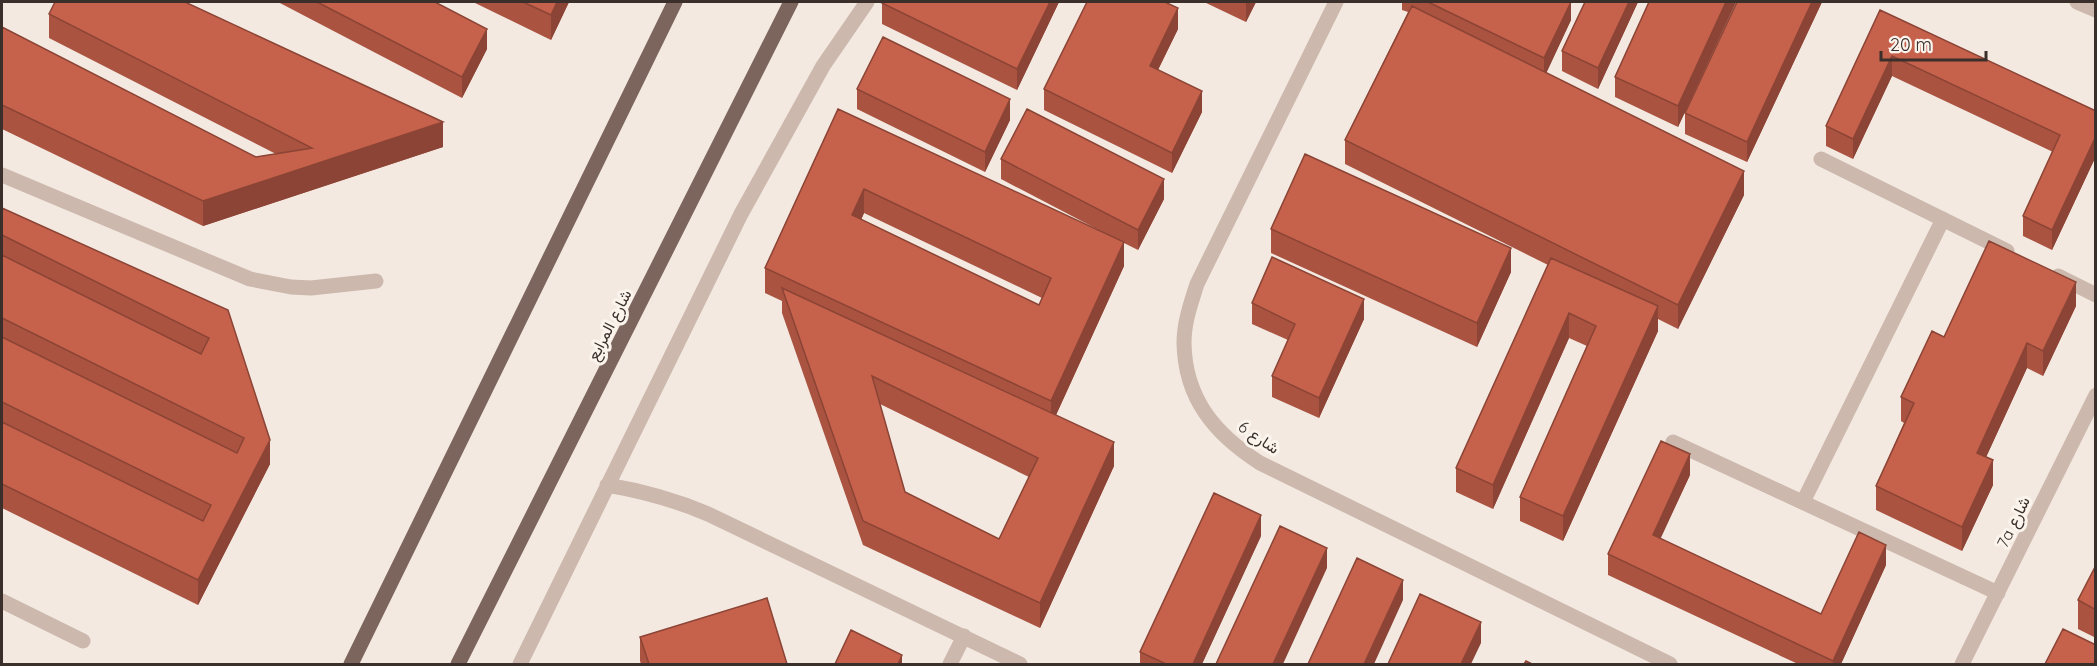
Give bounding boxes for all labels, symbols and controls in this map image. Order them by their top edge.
scale bar [1881,24,1986,62]
text: 20 m [1890,33,1932,56]
street label: شارع المرابع [583,286,637,365]
street label: شارع 6 [1234,416,1283,460]
street label: 7a شارع [1992,493,2036,552]

